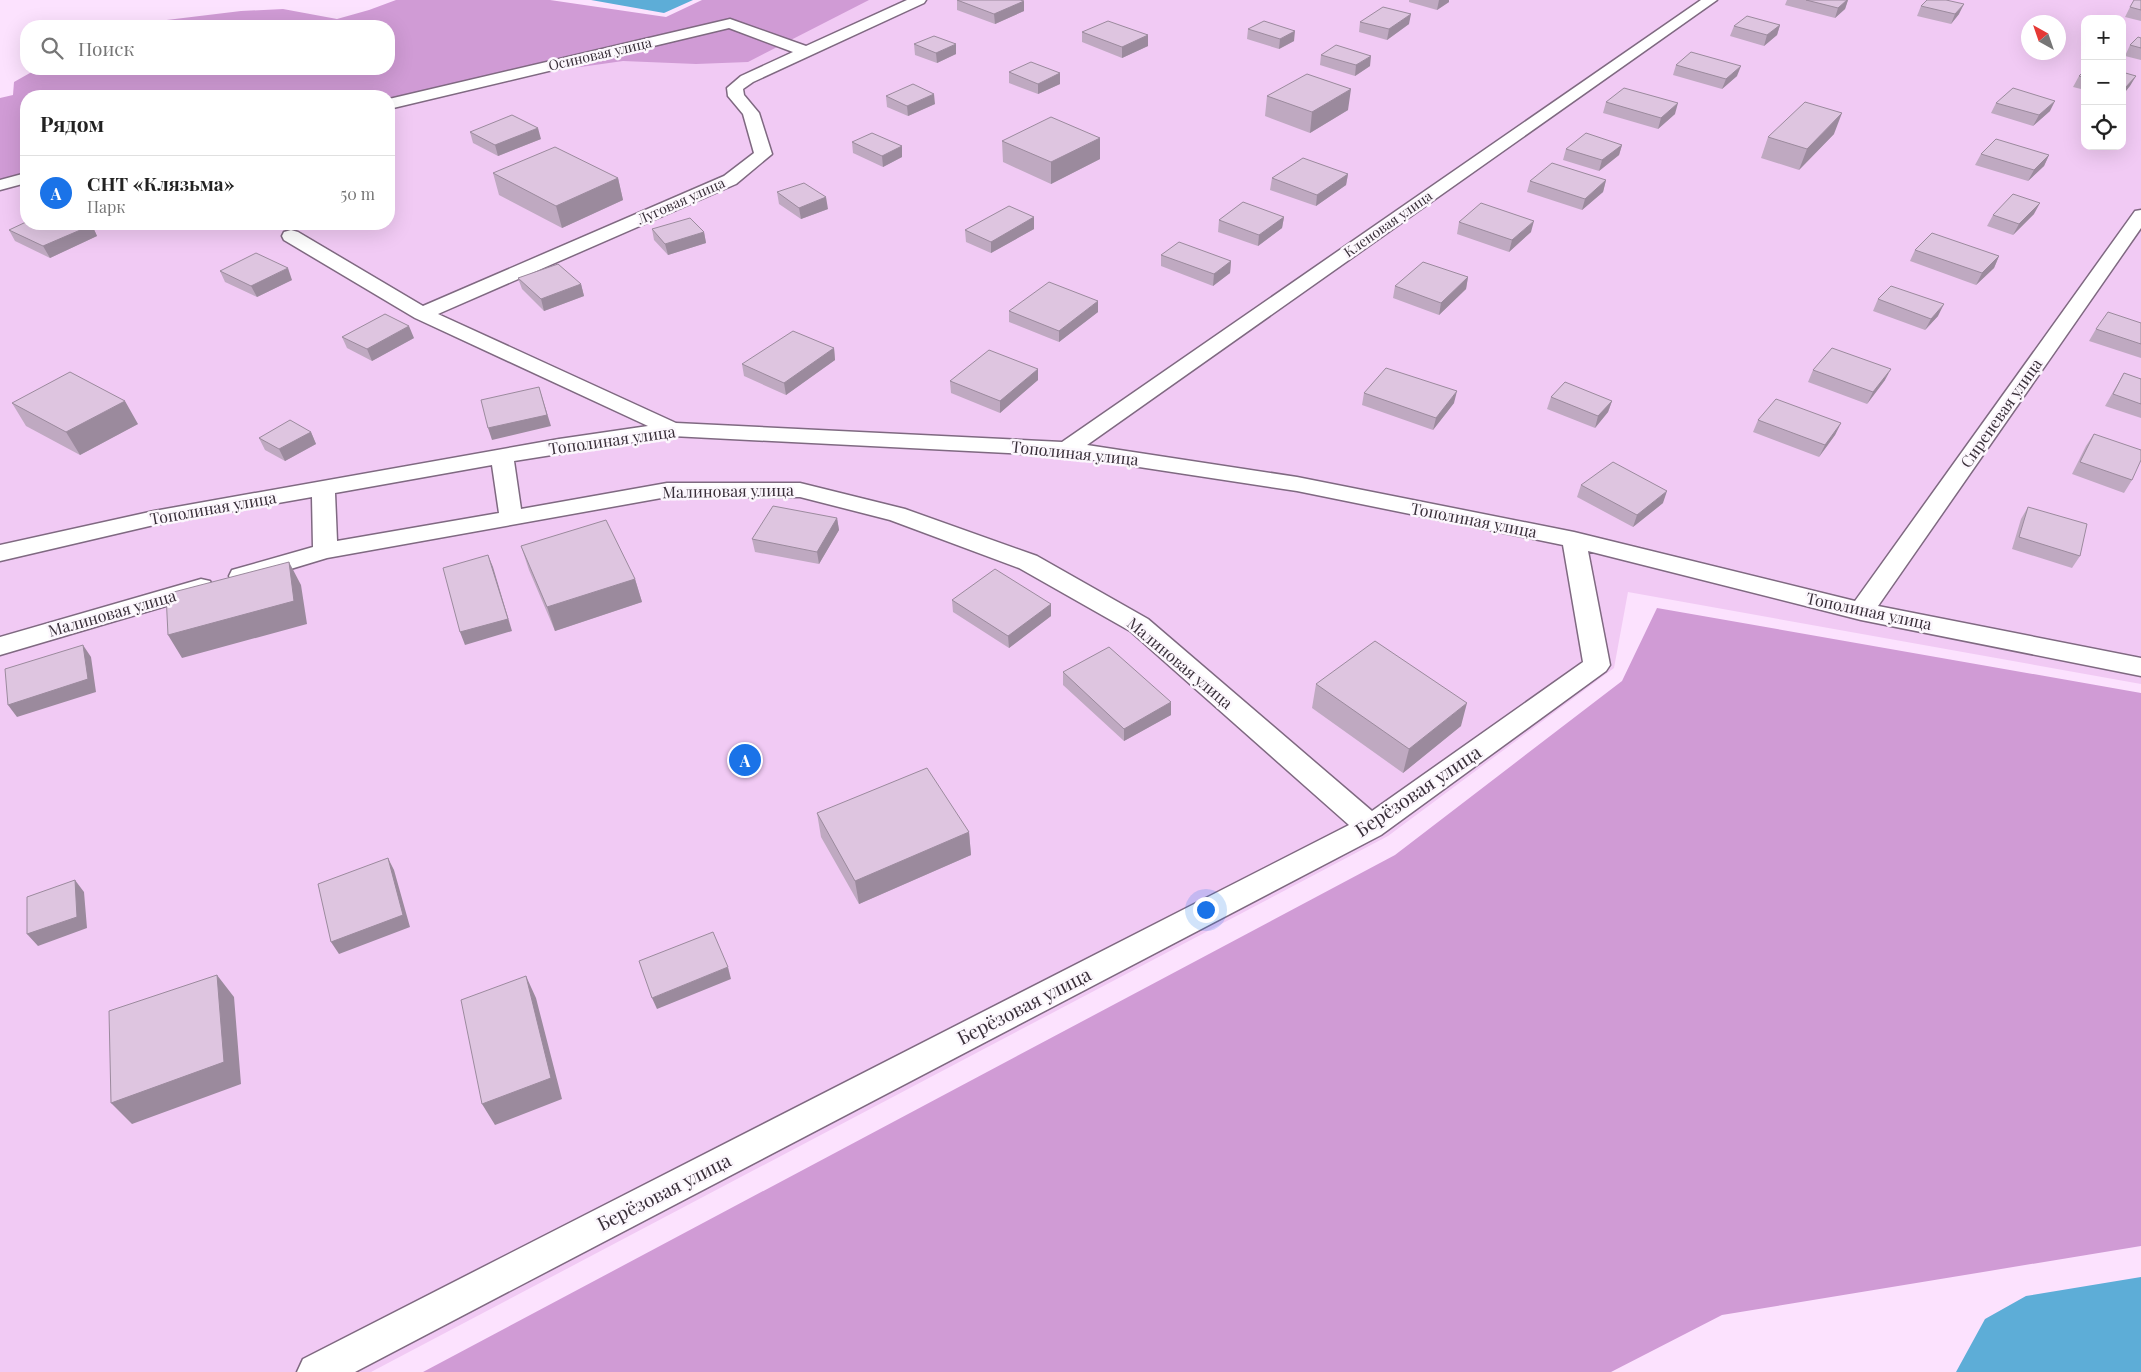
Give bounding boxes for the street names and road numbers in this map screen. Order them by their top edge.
street label: Осиновая улица [546,32,653,75]
street label: Луговая улица [633,173,728,229]
street label: Кленовая улица [1340,186,1436,261]
street label: Сиреневая улица [1955,354,2046,471]
street label: Тополиная улица [547,420,677,459]
street label: Тополиная улица [1010,435,1140,470]
street label: Малиновая улица [662,479,794,502]
street label: Тополиная улица [148,486,278,529]
street label: Тополиная улица [1409,497,1539,542]
street label: Малиновая улица [46,584,178,641]
street label: Тополиная улица [1804,587,1934,634]
street label: Малиновая улица [1123,612,1238,713]
street label: Берёзовая улица [1349,738,1486,842]
street label: Берёзовая улица [952,960,1095,1050]
street label: Берёзовая улица [592,1146,735,1236]

